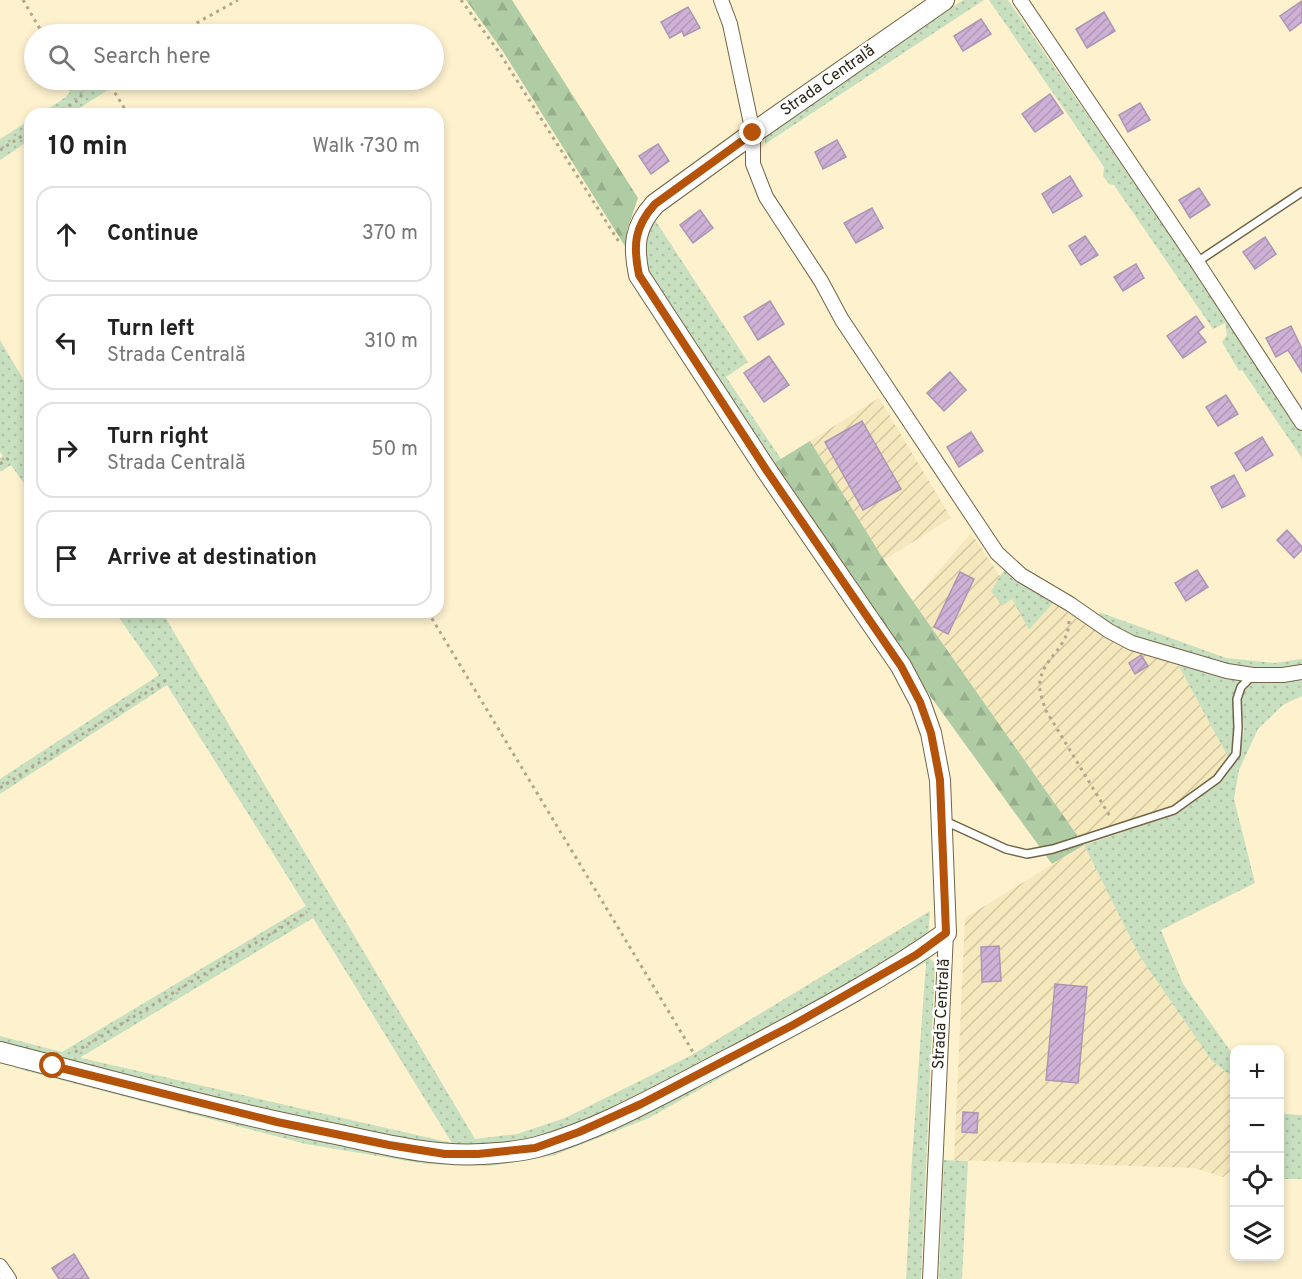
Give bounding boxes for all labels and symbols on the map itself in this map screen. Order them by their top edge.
street label: Strada Centrală [777,41,879,121]
route end [739,119,765,145]
street label: Strada Centrală [929,958,955,1070]
route start [39,1052,65,1078]

